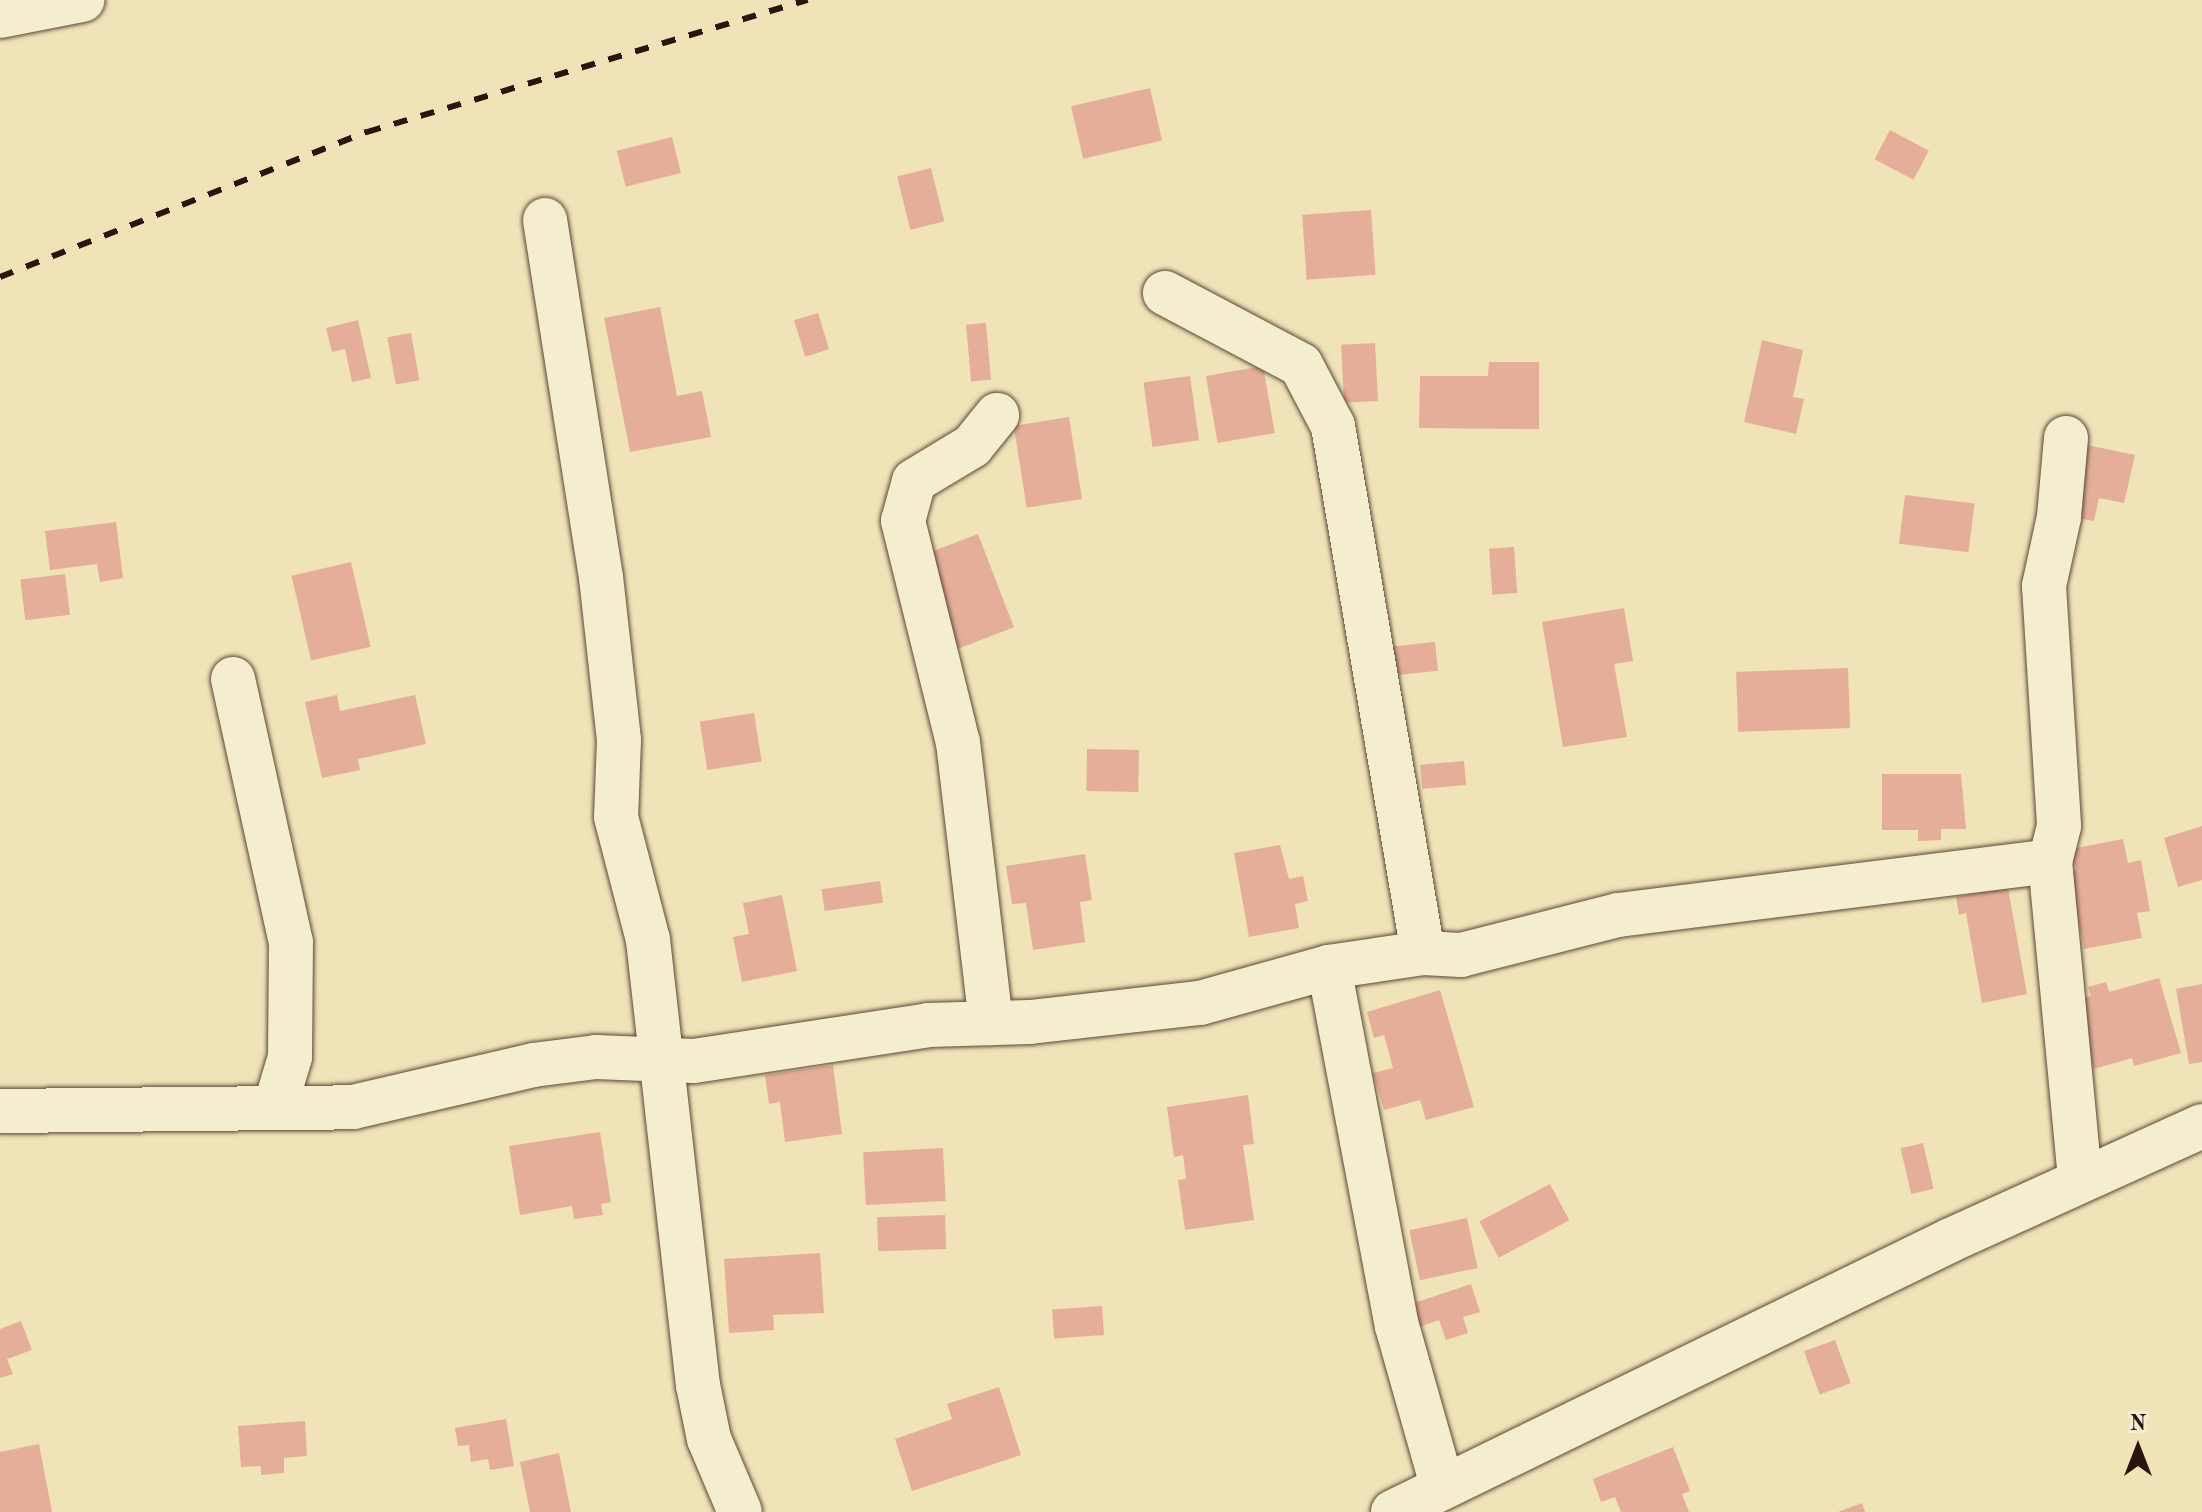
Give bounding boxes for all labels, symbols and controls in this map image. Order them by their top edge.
north arrow [2098,1408,2178,1488]
text: N [2130,1413,2146,1435]

